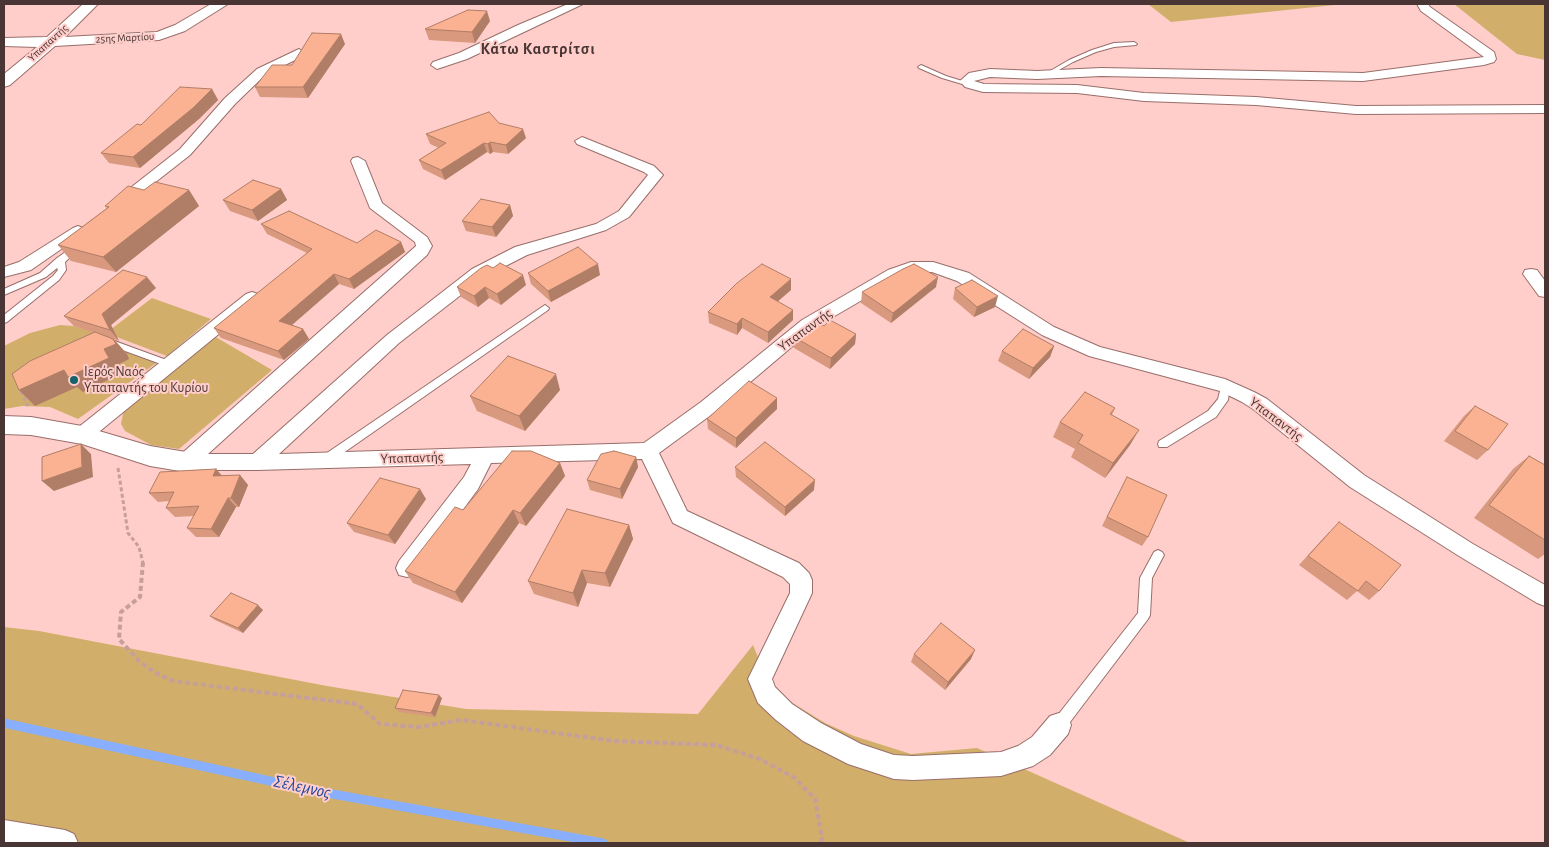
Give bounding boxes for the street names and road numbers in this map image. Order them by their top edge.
street label: Υπαπαντής [25,22,71,64]
street label: 25ης Μαρτίου [95,30,155,46]
street label: Υπαπαντής [775,305,835,355]
street label: Υπαπαντής [1246,393,1306,445]
street label: Υπαπαντής [380,449,444,467]

